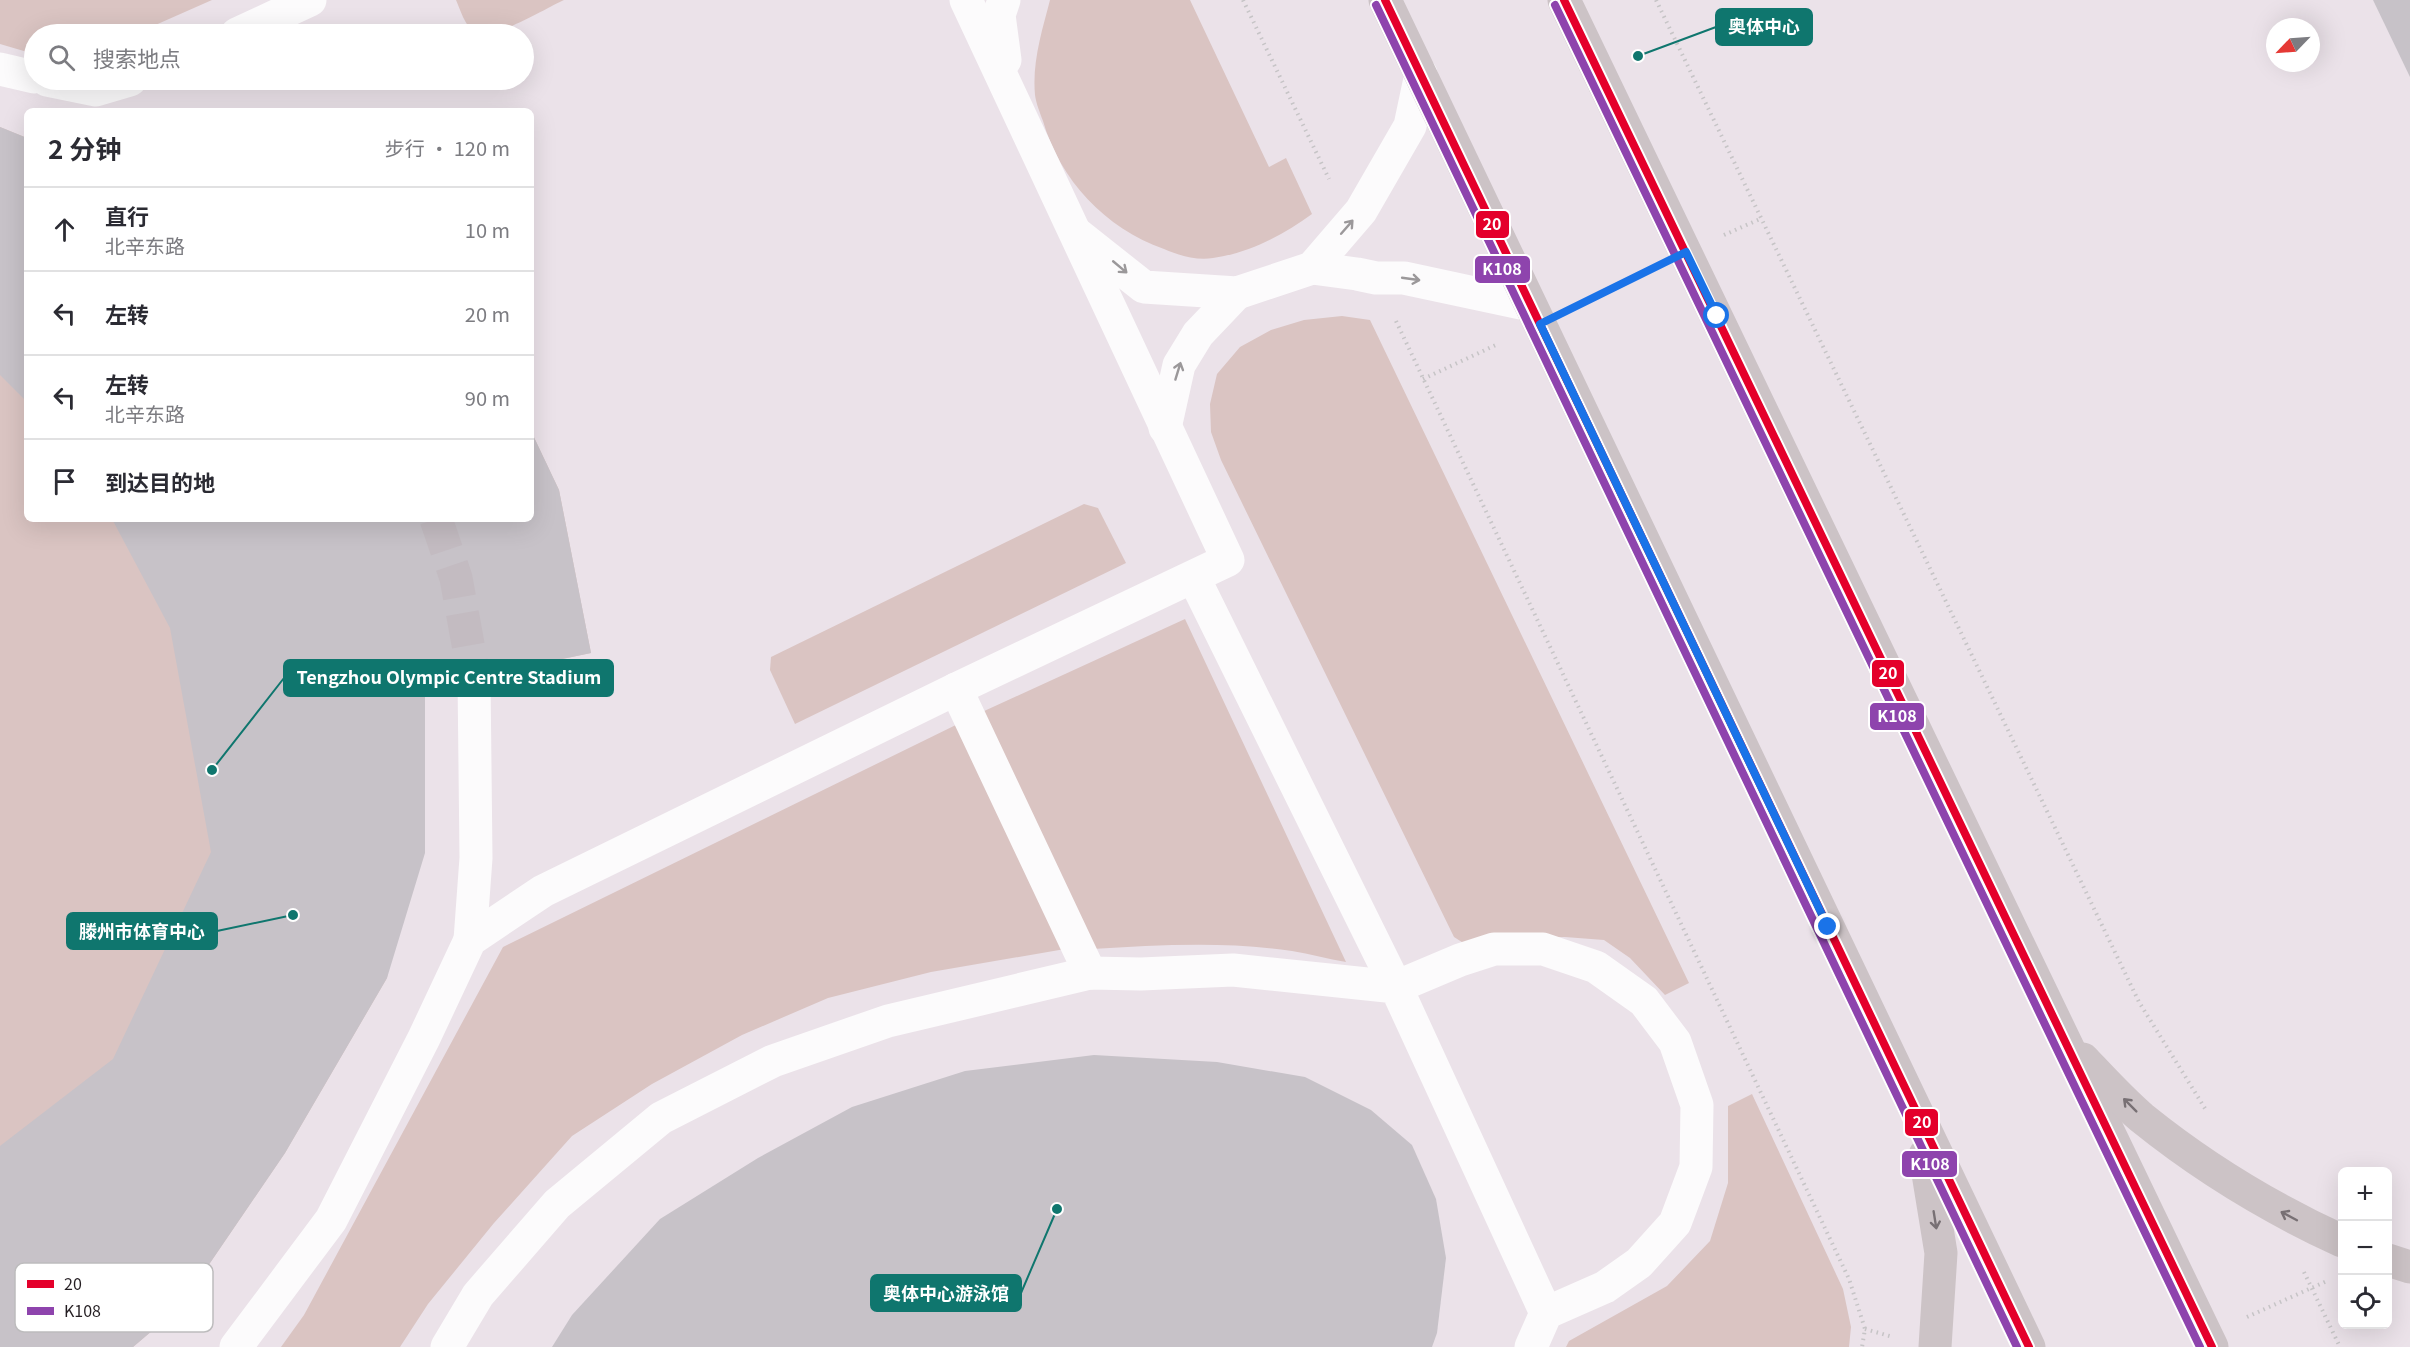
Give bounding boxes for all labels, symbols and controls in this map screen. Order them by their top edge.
callout: 奥体中心 [1716,9,1812,45]
text: 奥体中心 [1728,12,1800,38]
north arrow [2266,18,2320,72]
search box [24,24,534,90]
icon: search [45,41,78,74]
text: 搜索地点 [93,41,181,73]
text: 2 分钟 [48,129,121,166]
text: 步行 · 120 m [385,133,510,162]
text: 直行 [105,199,149,231]
line badge: 20 [1475,210,1510,239]
text: 20 [1483,211,1501,235]
icon: ahead [48,213,81,246]
text: 10 m [465,215,510,244]
one-way arrow [1340,219,1354,234]
text: 北辛东路 [105,231,185,260]
line badge: K108 [1474,255,1531,284]
text: K108 [1482,256,1522,280]
one-way arrow [1112,260,1128,273]
one-way arrow [1401,274,1420,285]
icon: left [48,297,81,330]
text: 左转 [105,297,149,329]
text: 20 m [465,299,510,328]
route start [1703,302,1729,328]
one-way arrow [1173,362,1184,381]
text: 左转 [105,367,149,399]
icon: left [48,381,81,414]
text: 90 m [465,383,510,412]
text: 北辛东路 [105,399,185,428]
icon: arrive [48,465,81,498]
text: 到达目的地 [105,465,215,497]
line badge: 20 [1871,659,1905,688]
callout: Tengzhou Olympic Centre Stadium [284,660,613,696]
text: 20 [1879,660,1897,684]
text: Tengzhou Olympic Centre Stadium [297,663,601,689]
line badge: K108 [1869,702,1925,731]
text: K108 [1877,703,1917,727]
callout: 滕州市体育中心 [67,913,217,949]
route end [1814,913,1840,939]
text: 滕州市体育中心 [79,917,205,943]
one-way arrow [2122,1098,2137,1113]
line badge: 20 [1904,1108,1939,1137]
text: 20 [1913,1109,1931,1133]
line badge: K108 [1901,1150,1958,1178]
text: K108 [1910,1151,1950,1175]
map controls [2338,1167,2392,1329]
button: + [2338,1167,2392,1221]
one-way arrow [1930,1209,1941,1229]
one-way arrow [2281,1210,2299,1221]
button: − [2338,1221,2392,1275]
legend [15,1263,213,1332]
text: 20 [64,1271,82,1295]
callout: 奥体中心游泳馆 [871,1275,1021,1311]
button: locate [2338,1275,2392,1329]
text: 奥体中心游泳馆 [883,1279,1009,1305]
text: K108 [64,1298,101,1322]

